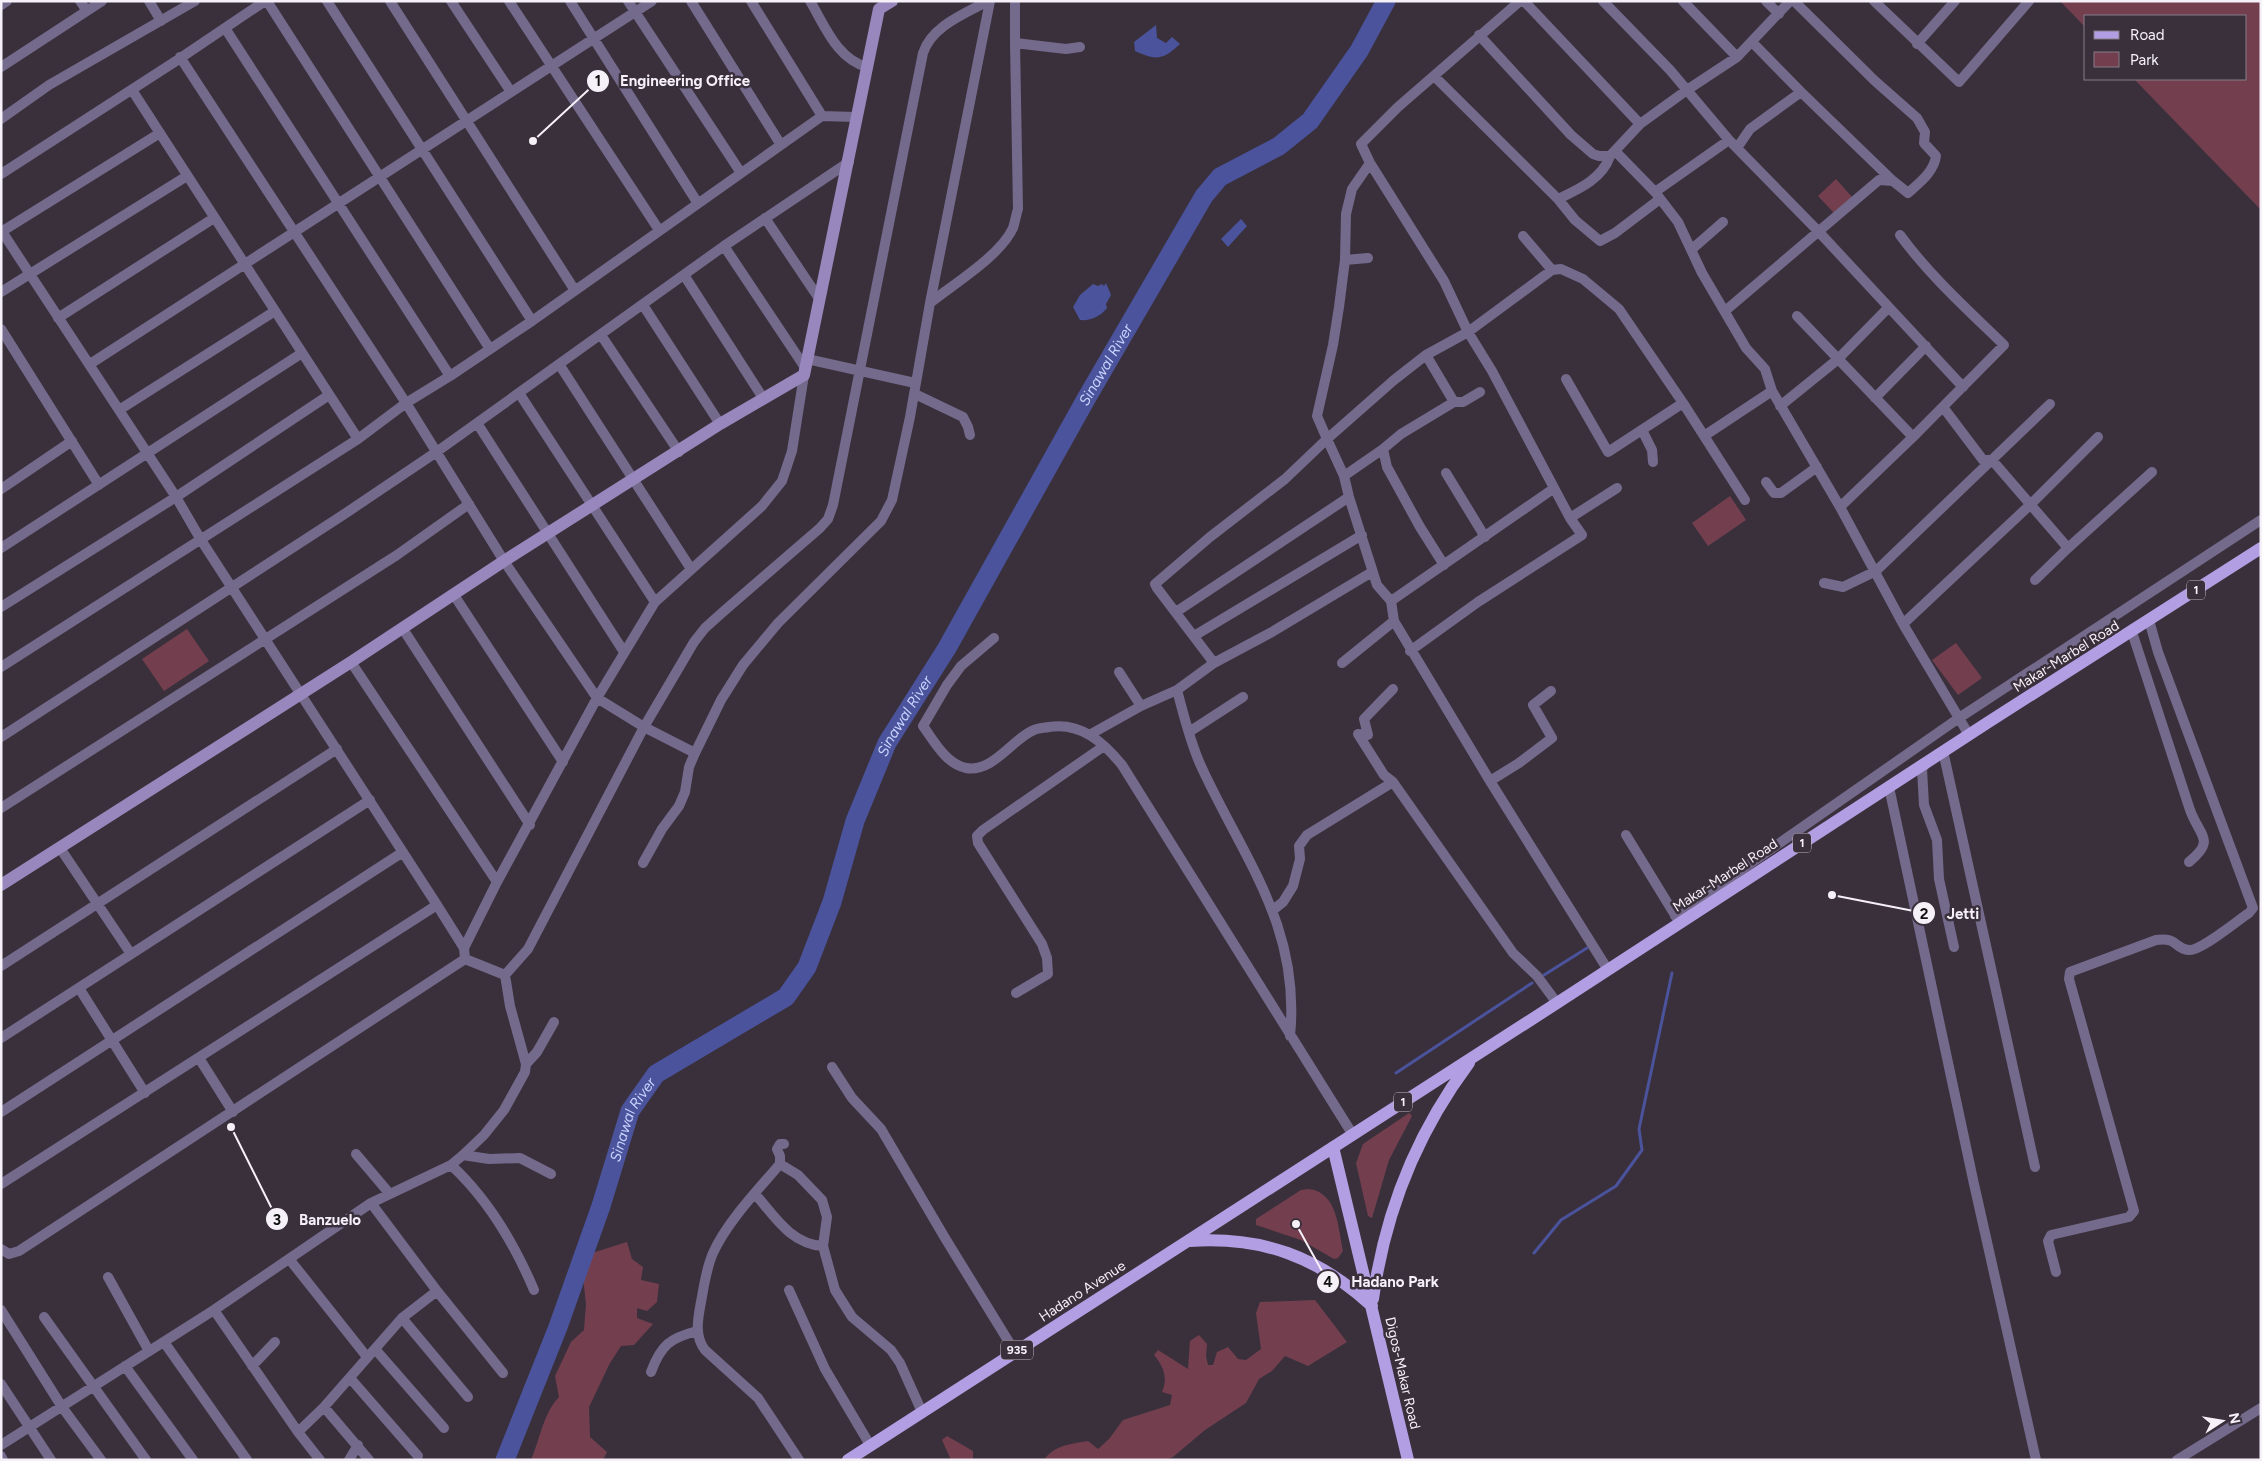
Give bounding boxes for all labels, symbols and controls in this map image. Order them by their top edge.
legend [2084,15,2247,80]
text: Road [2130,26,2165,44]
text: Park [2130,51,2159,69]
callout: Engineering Office [585,66,760,96]
text: 1 [595,72,601,90]
text: Engineering Office [620,72,751,90]
water label: Sinawal River [1075,320,1137,409]
road number: 1 [2187,580,2205,600]
street label: Makar-Marbel Road [2010,617,2122,696]
water label: Sinawal River [873,672,937,759]
road number: 1 [1793,834,1811,852]
street label: Makar-Marbel Road [1670,835,1781,916]
callout: Jetti [1911,898,1989,928]
text: 2 [1920,905,1929,923]
text: Jetti [1947,905,1979,923]
water label: Sinawal River [606,1073,660,1164]
road number: 1 [1394,1092,1412,1112]
callout: Banzuelo [264,1204,371,1234]
text: 3 [273,1211,281,1229]
text: Banzuelo [299,1211,361,1229]
street label: Hadano Avenue [1036,1257,1129,1326]
callout: Hadano Park [1316,1267,1448,1297]
text: 4 [1323,1273,1333,1291]
text: Hadano Park [1351,1273,1439,1291]
street label: Digos-Makar Road [1381,1315,1424,1431]
road number: 935 [1001,1340,1033,1360]
north arrow [2197,1396,2247,1446]
text: N [2225,1411,2244,1425]

